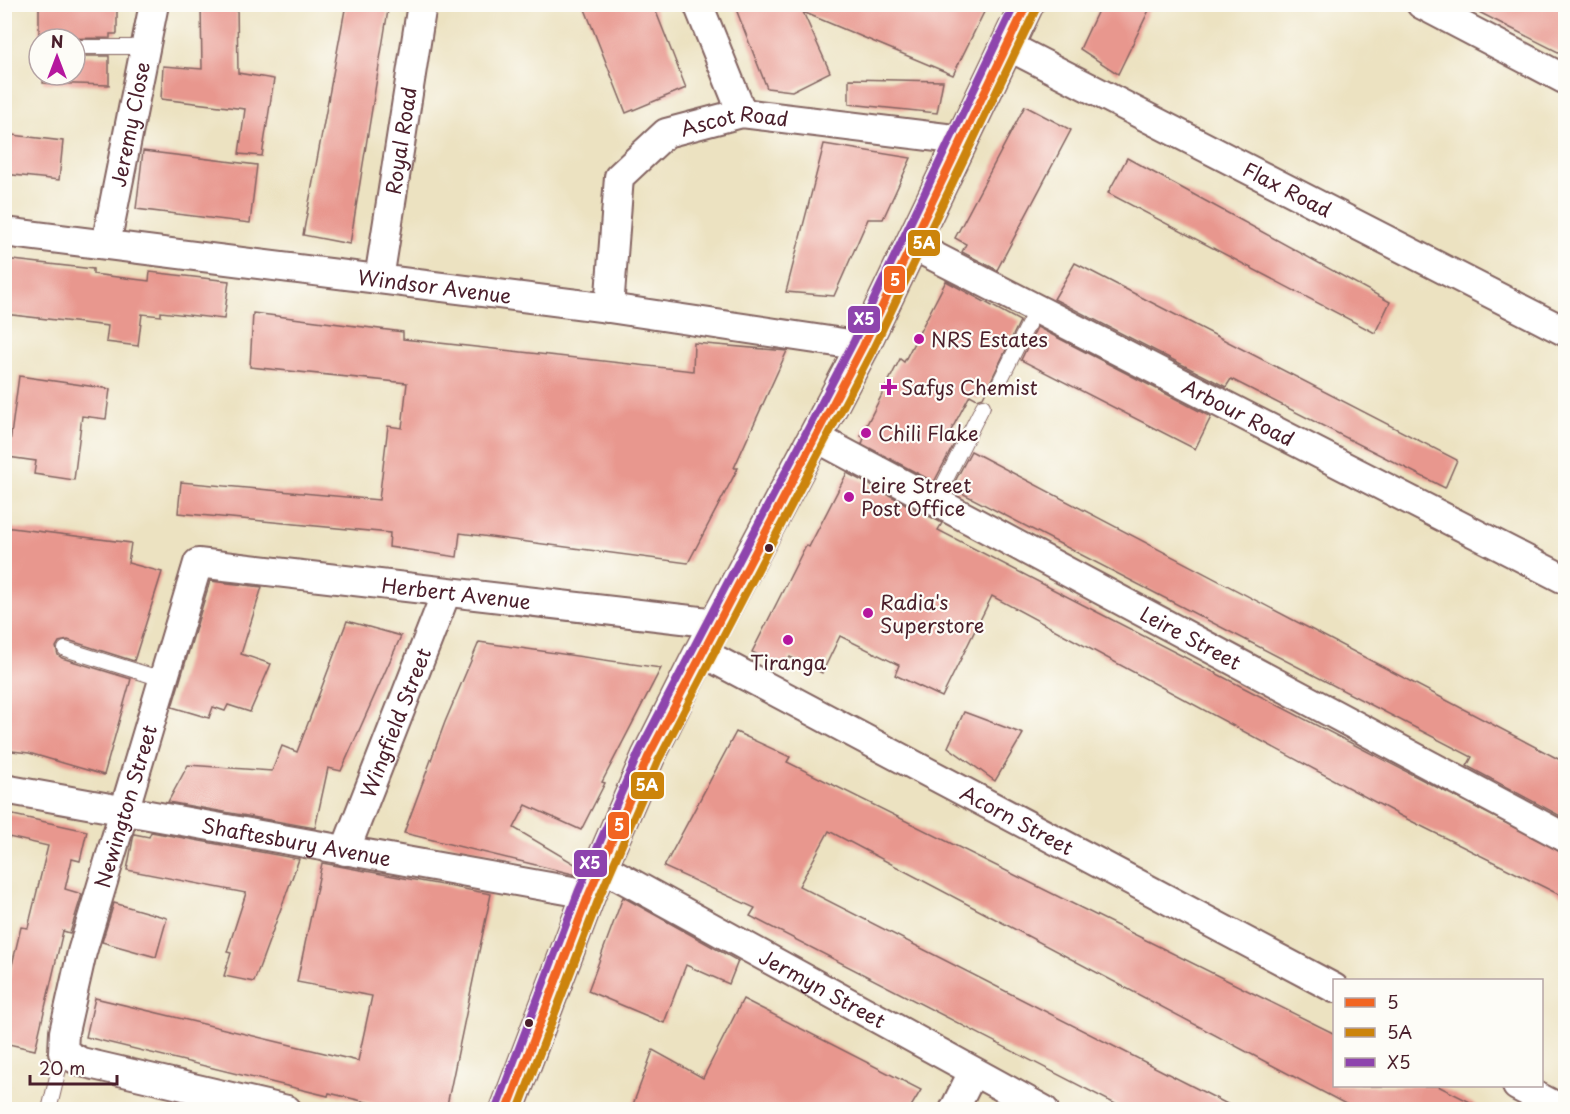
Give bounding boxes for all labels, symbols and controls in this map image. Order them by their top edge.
north arrow [27,27,87,87]
text: N [51,29,63,53]
street label: Jeremy Close [103,59,157,190]
street label: Royal Road [377,85,424,197]
street label: Ascot Road [677,98,790,144]
street label: Flax Road [1238,154,1337,224]
line badge: 5A [907,229,941,257]
text: 5A [913,230,936,254]
street label: Windsor Avenue [356,262,513,311]
line badge: 5 [883,265,906,294]
text: 5 [890,267,900,291]
line badge: X5 [847,305,881,334]
text: X5 [853,306,874,330]
place label: NRS Estates [931,324,1048,354]
marker: NRS Estates [912,332,926,346]
street label: Arbour Road [1177,371,1300,453]
place label: Safys Chemist [901,372,1038,402]
marker: Safys Chemist [882,380,896,394]
place label: Chili Flake [878,418,979,448]
marker: Chili Flake [859,426,873,440]
place label: Leire Street Post Office [861,470,972,523]
marker: Leire Street Post Office [842,490,856,504]
unlabelled marker [763,542,775,554]
street label: Herbert Avenue [380,569,533,616]
place label: Radia's Superstore [880,587,984,640]
street label: Leire Street [1135,598,1247,677]
marker: Radia's Superstore [861,606,875,620]
marker: Tiranga [781,633,795,647]
street label: Wingfield Street [352,643,438,802]
place label: Tiranga [750,647,827,677]
street label: Newington Street [87,721,164,892]
line badge: 5A [630,771,665,800]
text: 5A [636,772,659,796]
street label: Acorn Street [955,777,1079,862]
street label: Shaftesbury Avenue [199,810,394,873]
line badge: 5 [607,811,630,840]
text: 5 [614,812,624,836]
line badge: X5 [573,849,608,878]
text: X5 [579,850,600,874]
street label: Jermyn Street [754,941,891,1035]
legend [1333,979,1543,1087]
text: 5 [1387,988,1399,1015]
unlabelled marker [523,1017,535,1029]
text: 5A [1387,1018,1413,1045]
scale bar [30,1048,117,1086]
text: X5 [1387,1048,1411,1075]
text: 20 m [39,1054,85,1081]

